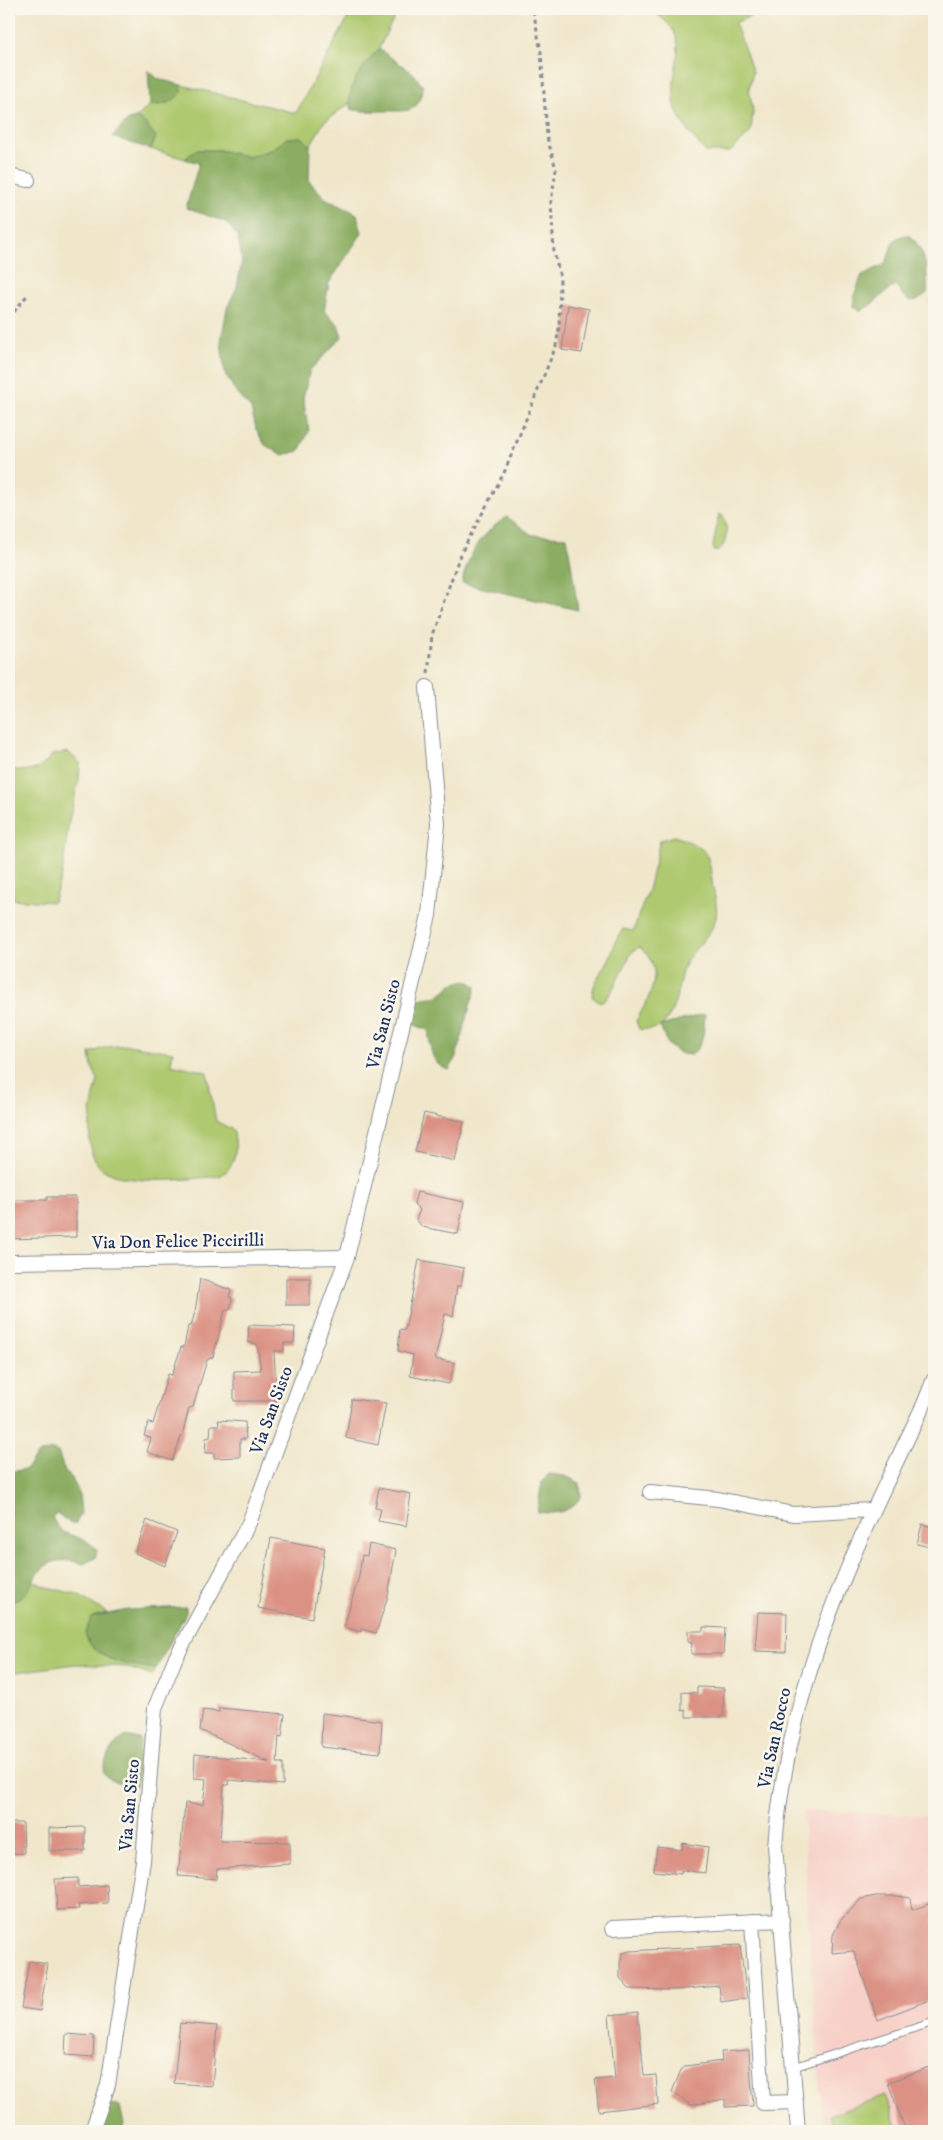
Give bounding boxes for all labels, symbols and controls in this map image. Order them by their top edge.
street label: Via San Sisto [362,977,406,1073]
street label: Via Don Felice Piccirilli [91,1230,264,1255]
street label: Via San Sisto [245,1363,298,1458]
street label: Via San Rocco [753,1685,796,1792]
street label: Via San Sisto [115,1758,145,1853]

